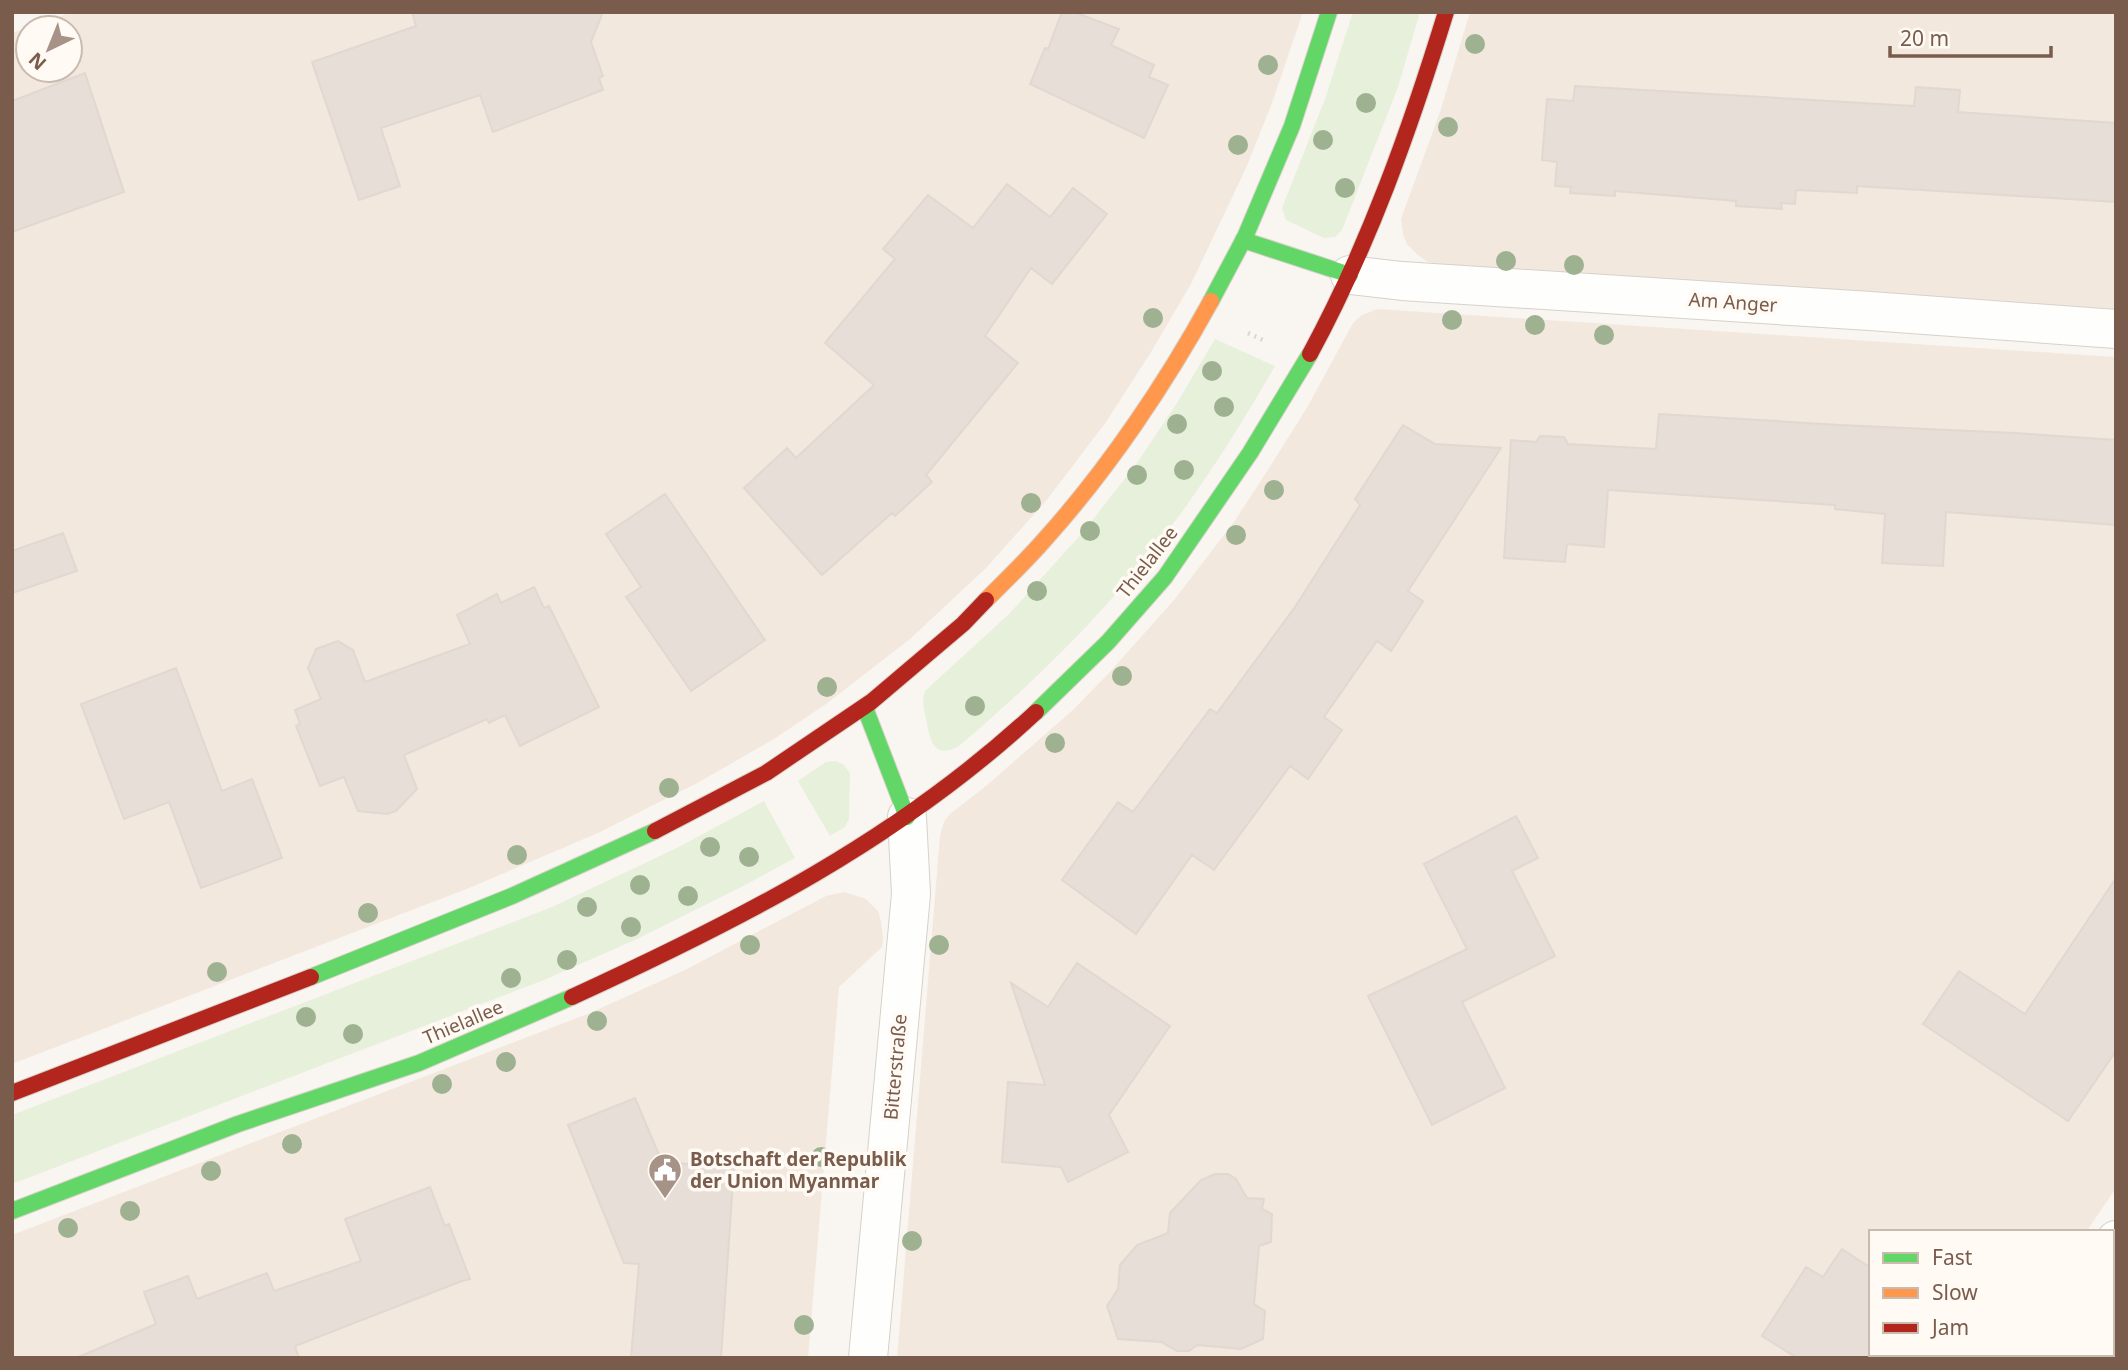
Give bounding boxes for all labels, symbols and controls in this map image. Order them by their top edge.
north arrow [14,14,84,84]
scale bar [1890,14,2051,58]
text: 20 m [1900,24,1949,52]
text: N [23,47,52,76]
street label: Am Anger [1688,286,1778,318]
street label: Thielallee [1111,521,1183,603]
street label: Thielallee [419,993,507,1051]
street label: Bitterstraße [877,1013,913,1121]
place label: Botschaft der Republik der Union Myanmar [690,1146,907,1194]
public building icon: Botschaft der Republik der Union Myanmar [646,1151,684,1200]
legend [1869,1230,2114,1356]
text: Fast [1932,1243,1973,1271]
text: Slow [1932,1278,1978,1306]
text: Jam [1930,1313,1969,1341]

